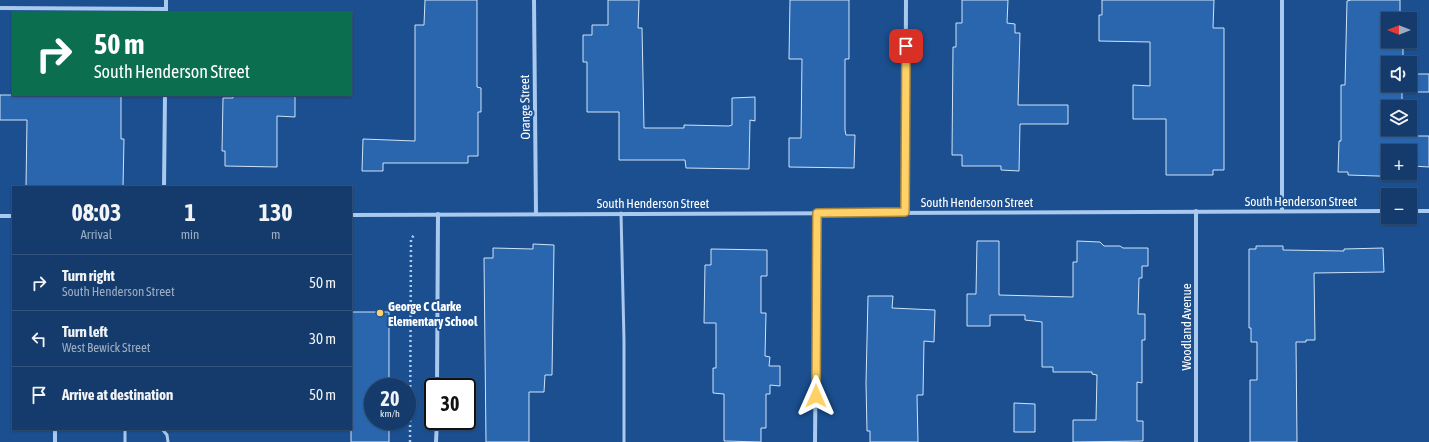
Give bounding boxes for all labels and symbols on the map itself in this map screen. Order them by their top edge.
north arrow [1381,12,1417,48]
pin [889,29,923,63]
street label: Orange Street [517,74,533,140]
street label: South Henderson Street [1245,194,1358,209]
street label: South Henderson Street [921,195,1034,210]
street label: South Henderson Street [597,196,710,211]
street label: Woodland Avenue [1179,283,1194,371]
place label: George C Clarke Elementary School [388,299,478,329]
marker: George C Clarke Elementary School [375,308,385,318]
position arrow [795,375,837,417]
speed limit sign: 30 [424,378,476,430]

